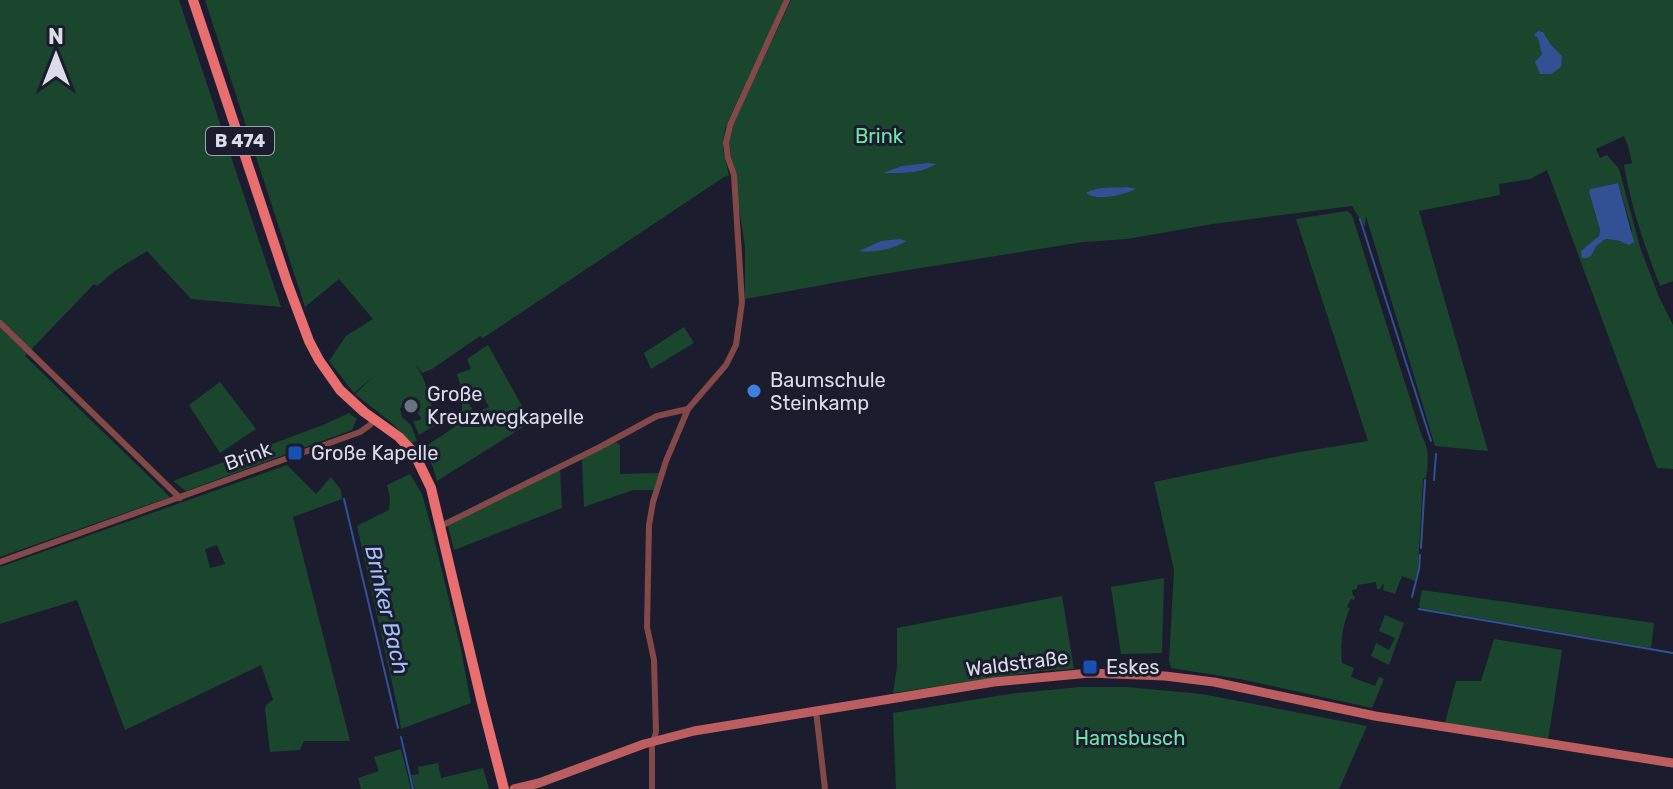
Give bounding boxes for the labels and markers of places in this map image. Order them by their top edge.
place label: Baumschule Steinkamp [770,368,886,415]
place label: Große Kreuzwegkapelle [427,382,584,429]
marker: Baumschule Steinkamp [745,382,763,400]
marker: Große Kreuzwegkapelle [402,397,420,415]
place label: Große Kapelle [311,441,438,465]
marker: Große Kapelle [286,444,304,462]
place label: Eskes [1106,655,1160,679]
marker: Eskes [1081,658,1099,676]

